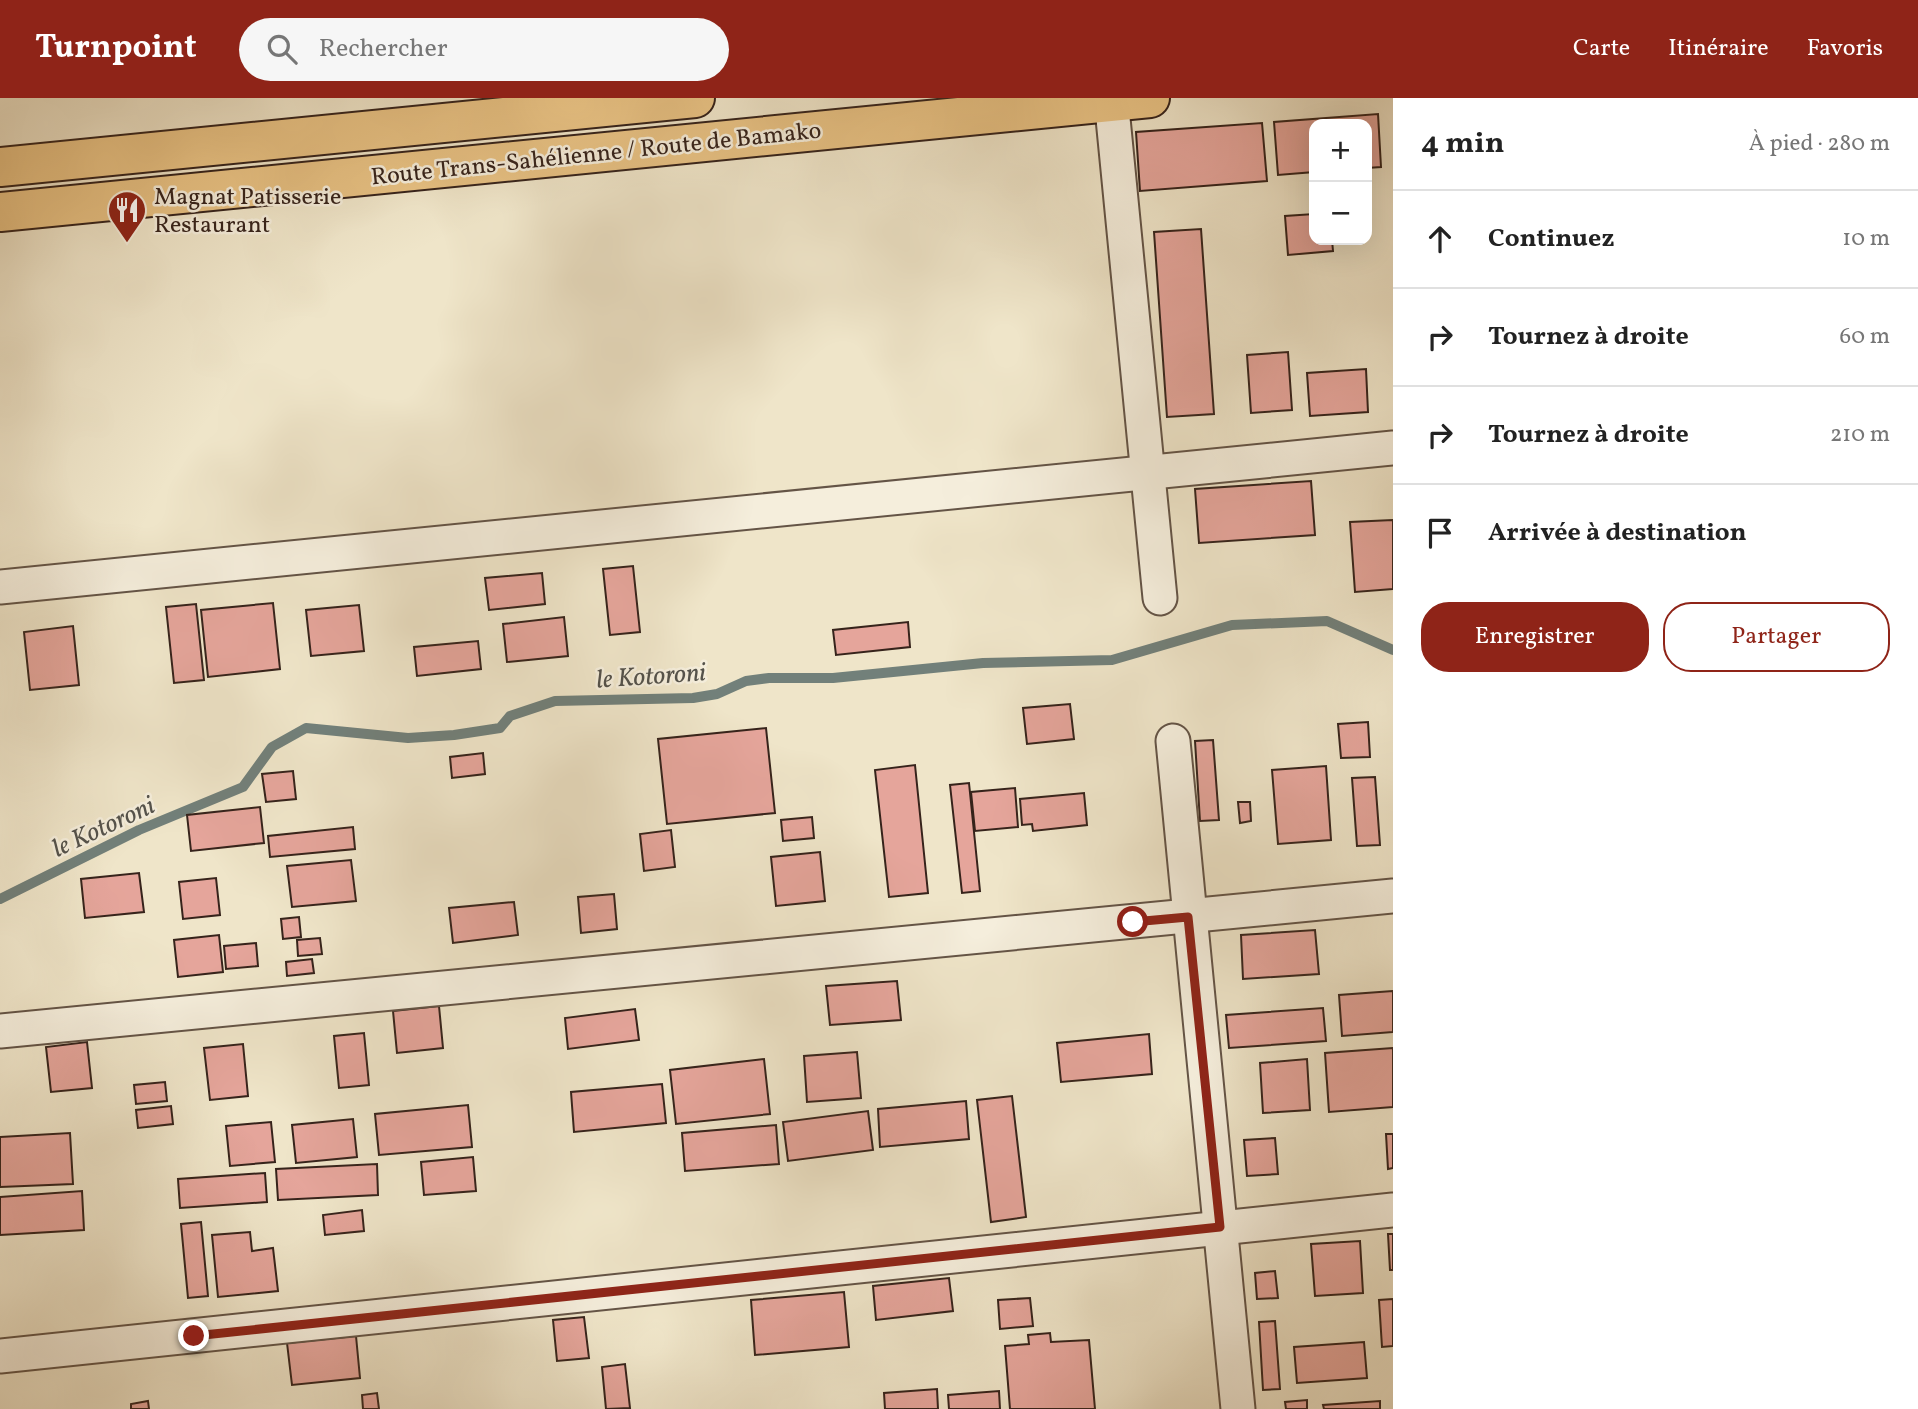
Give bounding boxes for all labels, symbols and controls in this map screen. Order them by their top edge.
search box [239,18,729,81]
text: Turnpoint [35,26,197,72]
icon: search [263,30,301,68]
text: Rechercher [319,31,448,67]
text: Carte [1573,32,1630,66]
text: Itinéraire [1668,32,1769,66]
text: Favoris [1807,32,1883,66]
street label: Route Trans-Sahélienne / Route de Bamako [369,114,823,196]
map controls [1309,119,1372,245]
button: + [1309,119,1372,182]
text: 4 min [1421,123,1505,165]
text: À pied · 280 m [1749,128,1890,160]
place label: Magnat Patisserie Restaurant [154,181,341,243]
button: − [1309,182,1372,245]
restaurant icon: Magnat Patisserie Restaurant [106,189,148,244]
icon: ahead [1421,220,1459,258]
text: Continuez [1488,221,1614,257]
text: 10 m [1842,223,1890,255]
icon: right [1421,318,1459,356]
text: Tournez à droite [1488,319,1689,355]
text: 60 m [1840,321,1890,353]
icon: right [1421,416,1459,454]
text: Tournez à droite [1488,417,1689,453]
text: 210 m [1830,419,1890,451]
icon: arrive [1421,514,1459,552]
text: Arrivée à destination [1488,515,1747,551]
button: Enregistrer [1421,602,1649,672]
button: Partager [1663,602,1890,672]
water label: le Kotoroni [595,655,708,699]
water label: le Kotoroni [47,788,162,867]
route start [1117,906,1148,937]
route end [178,1320,209,1351]

